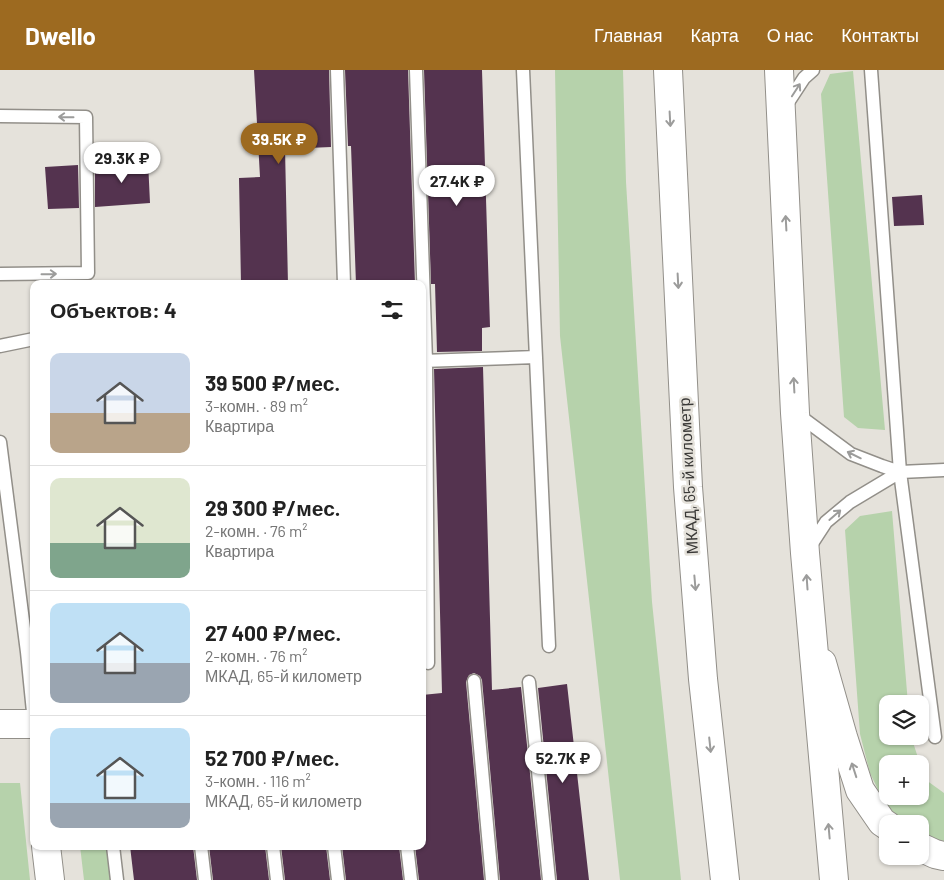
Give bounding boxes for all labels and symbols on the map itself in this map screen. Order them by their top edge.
one-way arrow [791,84,801,98]
one-way arrow [666,110,675,126]
one-way arrow [59,112,75,122]
pin: 39.5K ₽ [233,122,325,165]
pin: 29.3K ₽ [76,142,168,184]
pin: 27.4K ₽ [411,164,503,207]
one-way arrow [782,215,791,231]
one-way arrow [40,269,56,278]
one-way arrow [673,272,683,289]
one-way arrow [789,378,798,394]
street label: МКАД, 65-й километр [674,397,701,555]
one-way arrow [847,450,862,459]
one-way arrow [828,510,841,521]
one-way arrow [691,575,700,591]
one-way arrow [802,575,811,591]
one-way arrow [705,736,715,752]
pin: 52.7K ₽ [517,742,609,784]
one-way arrow [849,763,858,779]
one-way arrow [824,824,834,840]

